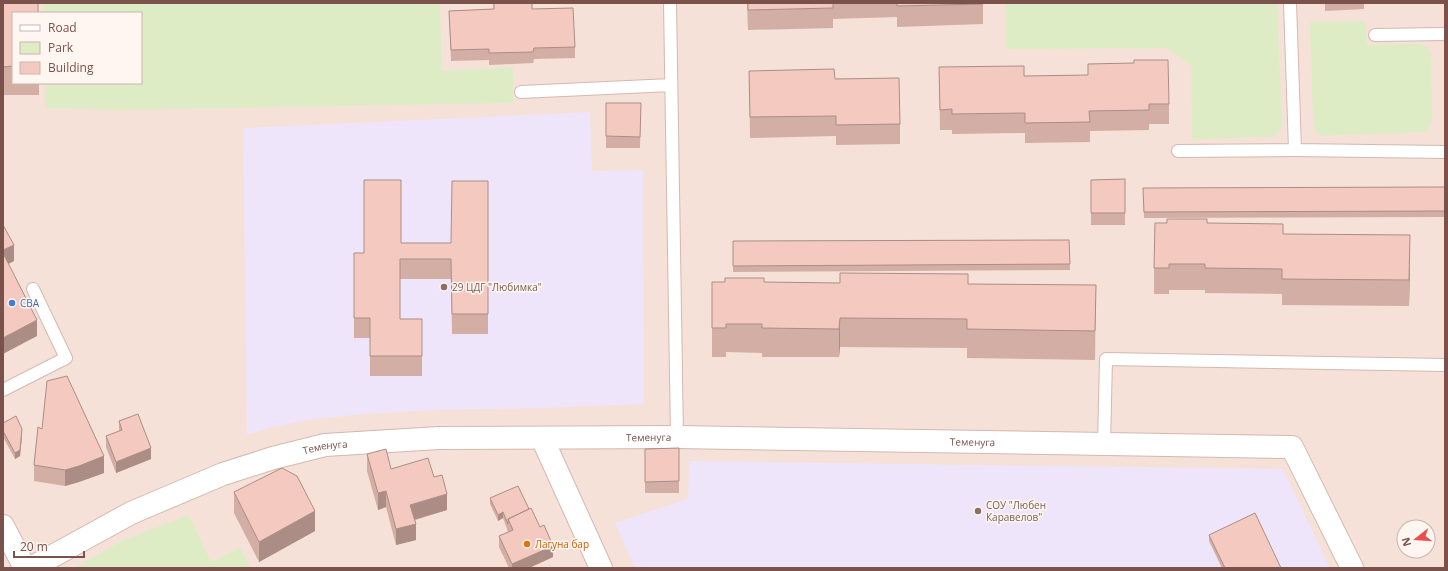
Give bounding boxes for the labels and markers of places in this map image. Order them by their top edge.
place label: 29 ЦДГ "Любимка" [452,280,542,294]
marker: 29 ЦДГ "Любимка" [439,282,449,292]
place label: CBA [20,296,40,310]
marker: CBA [7,298,17,308]
place label: СОУ "Любен Каравелов" [986,498,1046,524]
marker: СОУ "Любен Каравелов" [973,506,983,516]
place label: Лагуна бар [535,537,589,551]
marker: Лагуна бар [522,539,532,549]

